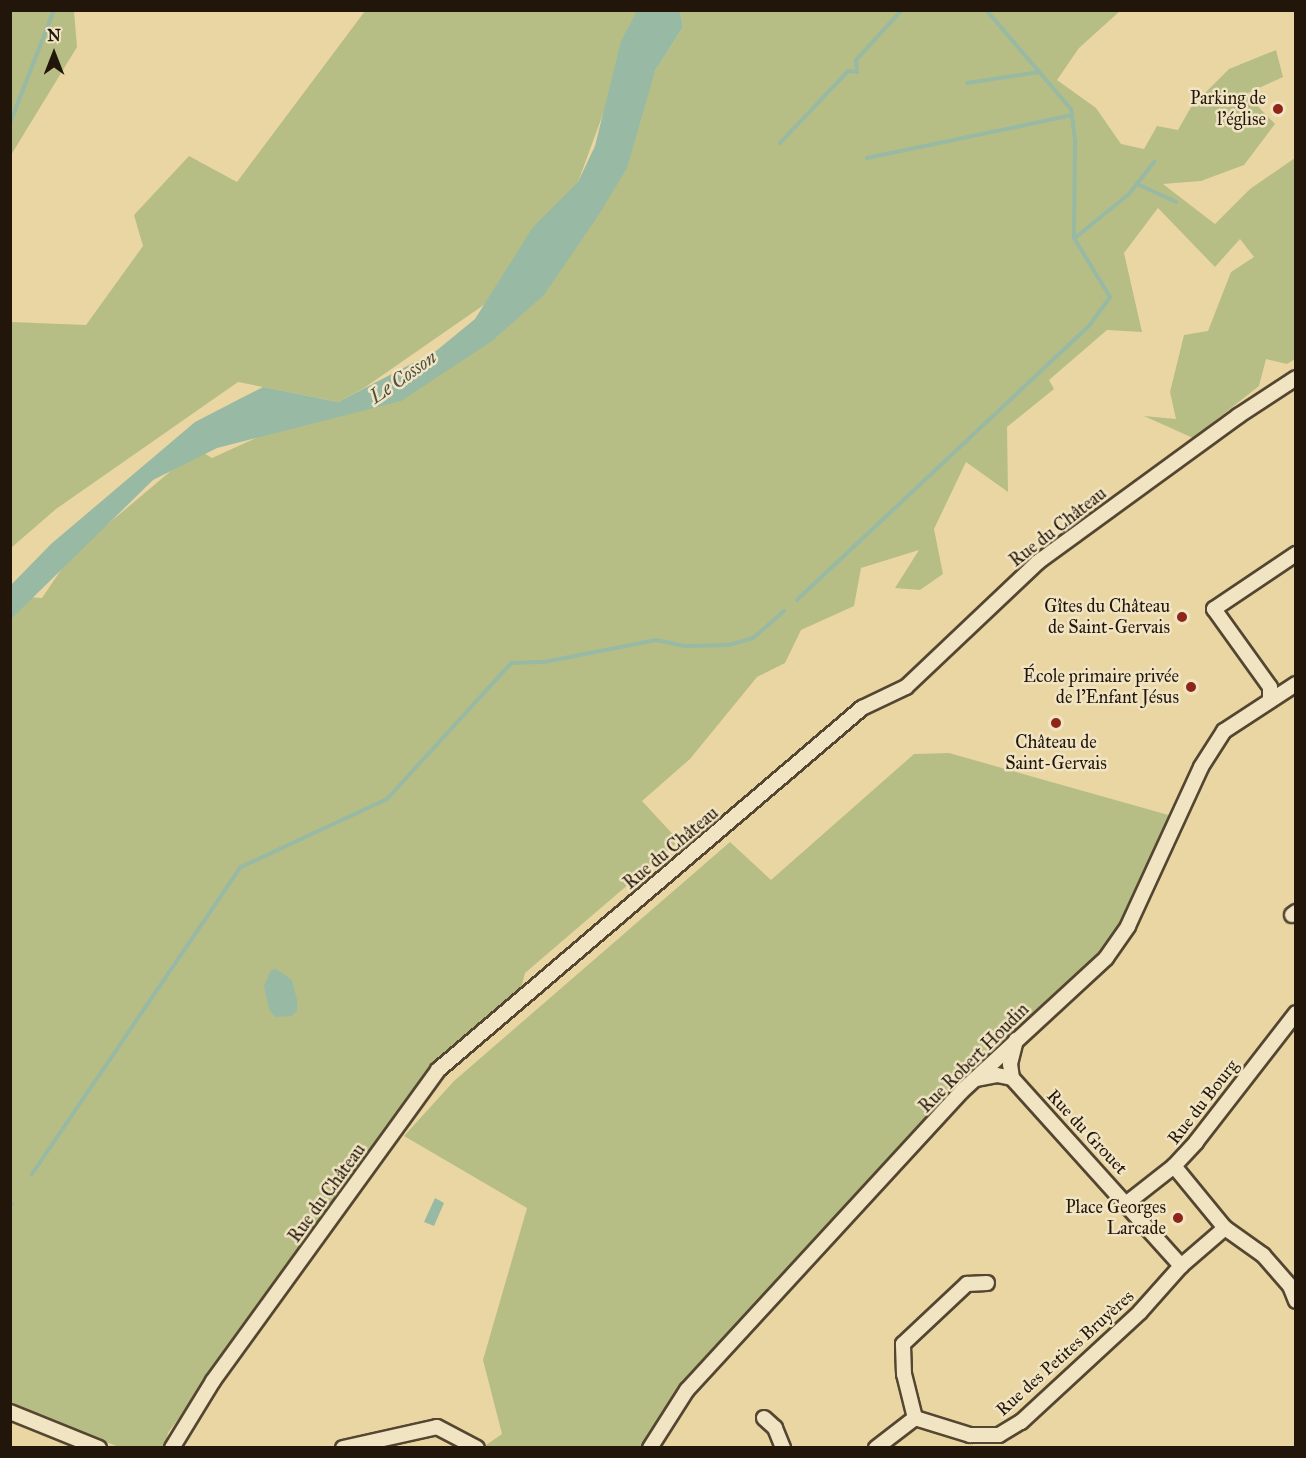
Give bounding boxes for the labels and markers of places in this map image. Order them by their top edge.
place label: Parking de l'église [1190,88,1266,130]
marker: Parking de l'église [1271,102,1285,116]
place label: Gîtes du Château de Saint-Gervais [1044,596,1170,638]
marker: Gîtes du Château de Saint-Gervais [1175,610,1189,624]
place label: École primaire privée de l'Enfant Jésus [1023,666,1179,708]
marker: École primaire privée de l'Enfant Jésus [1184,680,1198,694]
marker: Château de Saint-Gervais [1049,716,1063,730]
place label: Château de Saint-Gervais [1005,732,1107,774]
place label: Place Georges Larcade [1065,1197,1166,1240]
marker: Place Georges Larcade [1171,1211,1185,1225]

